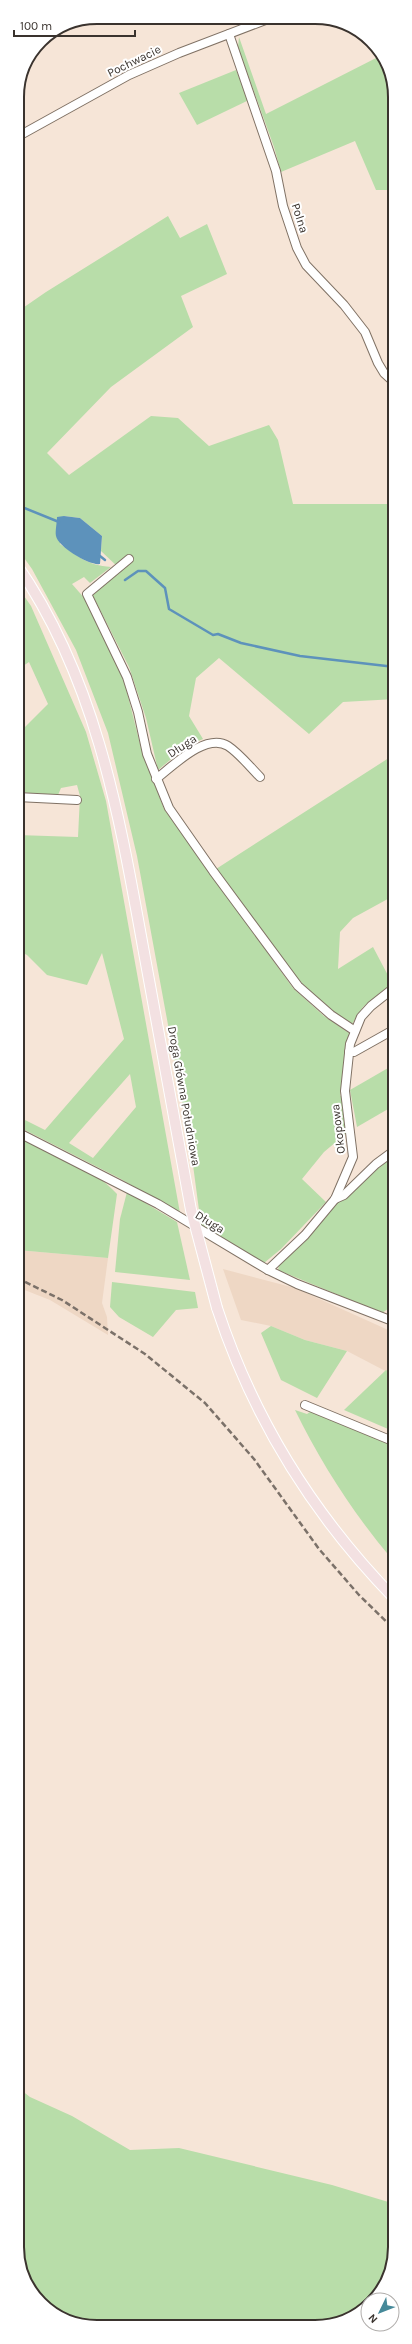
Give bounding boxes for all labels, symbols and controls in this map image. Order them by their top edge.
scale bar [14,12,135,38]
text: 100 m [20,19,52,33]
street label: Pochwacie [105,42,163,80]
street label: Polna [289,201,311,235]
street label: Długa [165,731,199,761]
street label: Droga Główna Południowa [165,1025,203,1167]
street label: Okopowa [328,1103,348,1155]
street label: Długa [193,1208,227,1236]
north arrow [360,2292,400,2332]
text: N [366,2311,380,2326]

